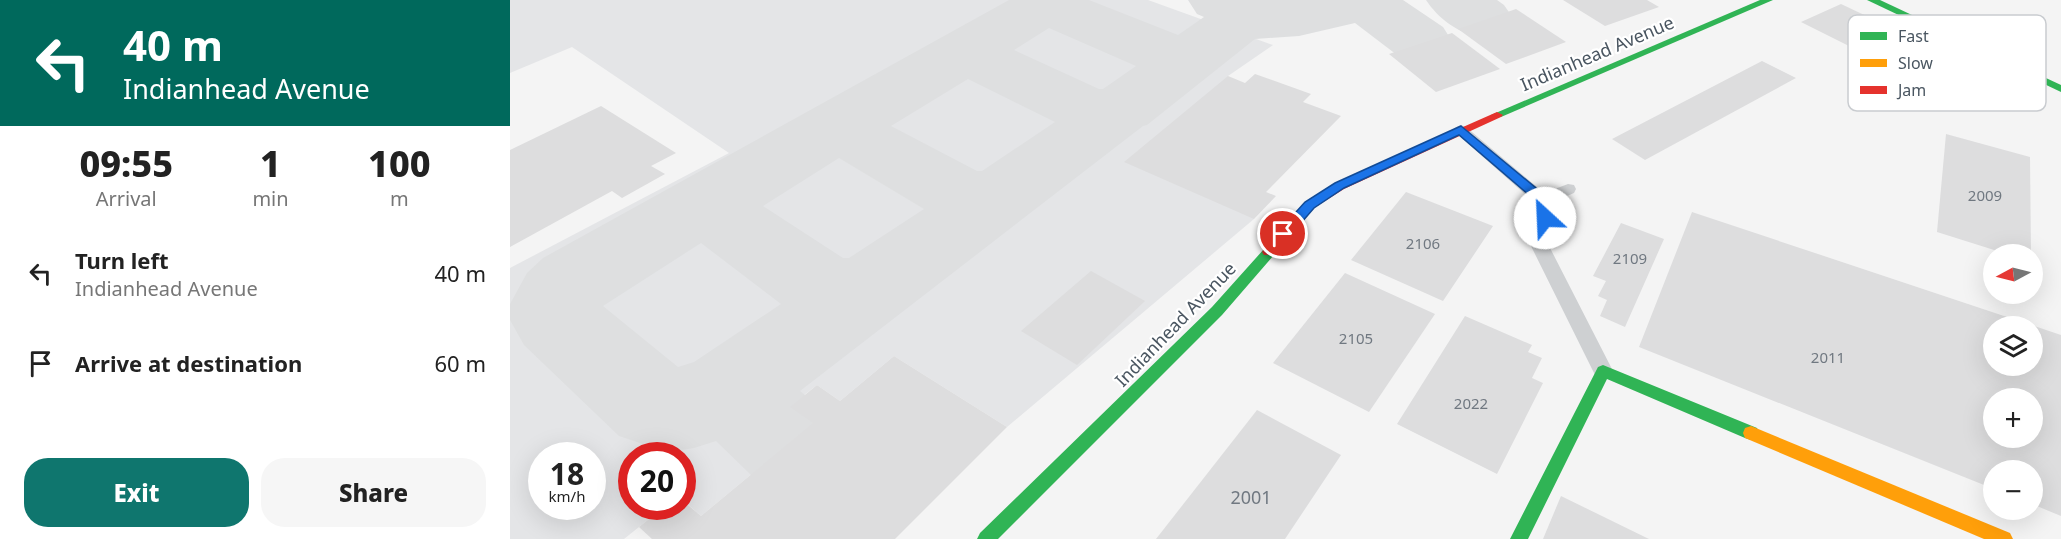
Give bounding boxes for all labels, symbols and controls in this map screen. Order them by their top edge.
street label: Indianhead Avenue [1517,10,1677,96]
legend [1848,15,2046,111]
text: 40 m [123,16,223,73]
icon: left [24,24,102,102]
text: Fast [1898,25,1929,47]
text: Slow [1898,52,1933,74]
text: Indianhead Avenue [123,70,370,107]
text: Jam [1896,79,1926,101]
text: 09:55 [79,139,173,188]
text: 1 [260,139,281,188]
text: 100 [368,139,431,188]
text: Arrival [96,185,157,212]
text: min [252,185,289,212]
text: m [390,185,409,212]
house number: 2009 [1968,185,2002,205]
position arrow [1513,186,1577,250]
pin [1257,208,1308,259]
icon: arrive [1266,217,1299,250]
house number: 2106 [1406,233,1440,253]
north arrow [1983,244,2043,304]
map controls [1983,244,2043,520]
text: Turn left [75,245,169,275]
house number: 2109 [1613,248,1647,268]
icon: left [24,257,57,290]
street label: Indianhead Avenue [1109,257,1241,391]
text: 40 m [435,258,486,288]
text: Indianhead Avenue [75,275,258,302]
button: layers [1983,316,2043,376]
house number: 2105 [1339,328,1373,348]
icon: arrive [24,347,57,380]
house number: 2011 [1811,347,1845,367]
text: Arrive at destination [75,348,302,378]
text: 60 m [435,348,486,378]
button: + [1983,388,2043,448]
house number: 2022 [1454,393,1488,413]
speed limit sign: 20 [618,442,696,520]
text: 18 [550,453,584,494]
button: Exit [24,458,249,527]
button: Share [261,458,486,527]
button: − [1983,460,2043,520]
house number: 2001 [1230,485,1272,509]
text: km/h [549,486,585,506]

